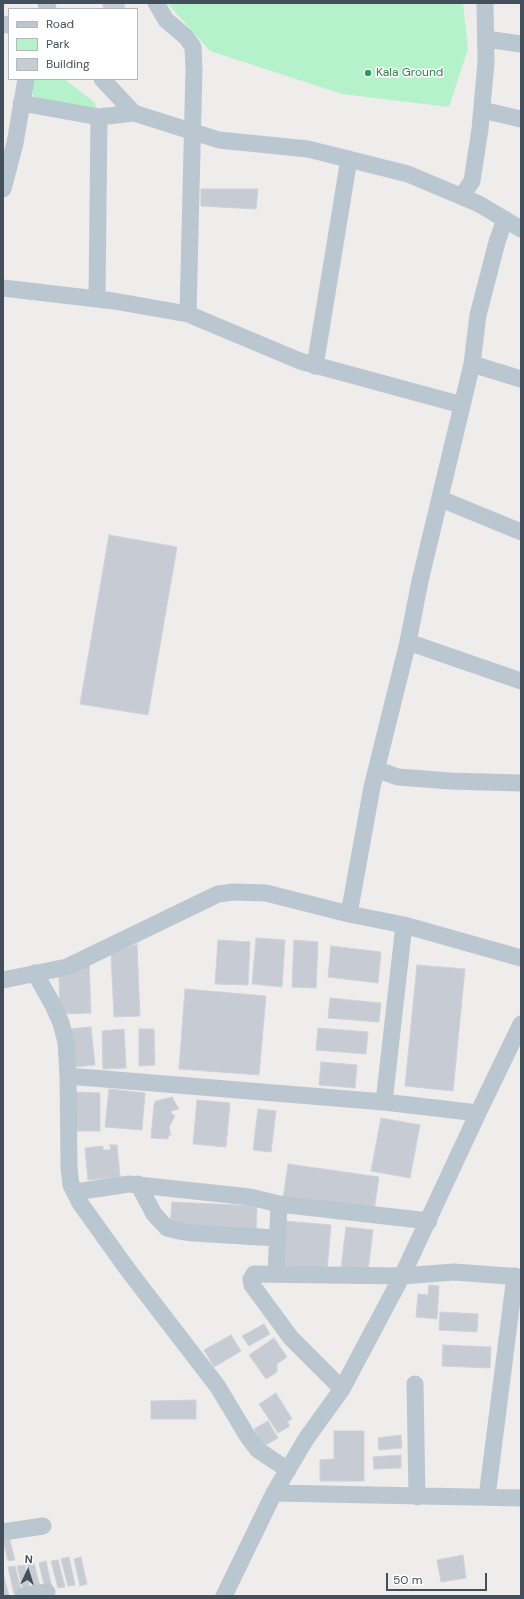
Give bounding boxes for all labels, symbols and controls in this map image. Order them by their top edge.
legend [8,8,138,80]
text: Road [46,16,74,32]
text: Park [46,36,70,52]
text: Building [46,56,90,72]
place label: Kala Ground [376,66,443,80]
marker: Kala Ground [363,68,373,78]
north arrow [8,1551,48,1591]
text: N [24,1552,33,1566]
scale bar [388,1565,489,1591]
text: 50 m [393,1572,422,1588]

